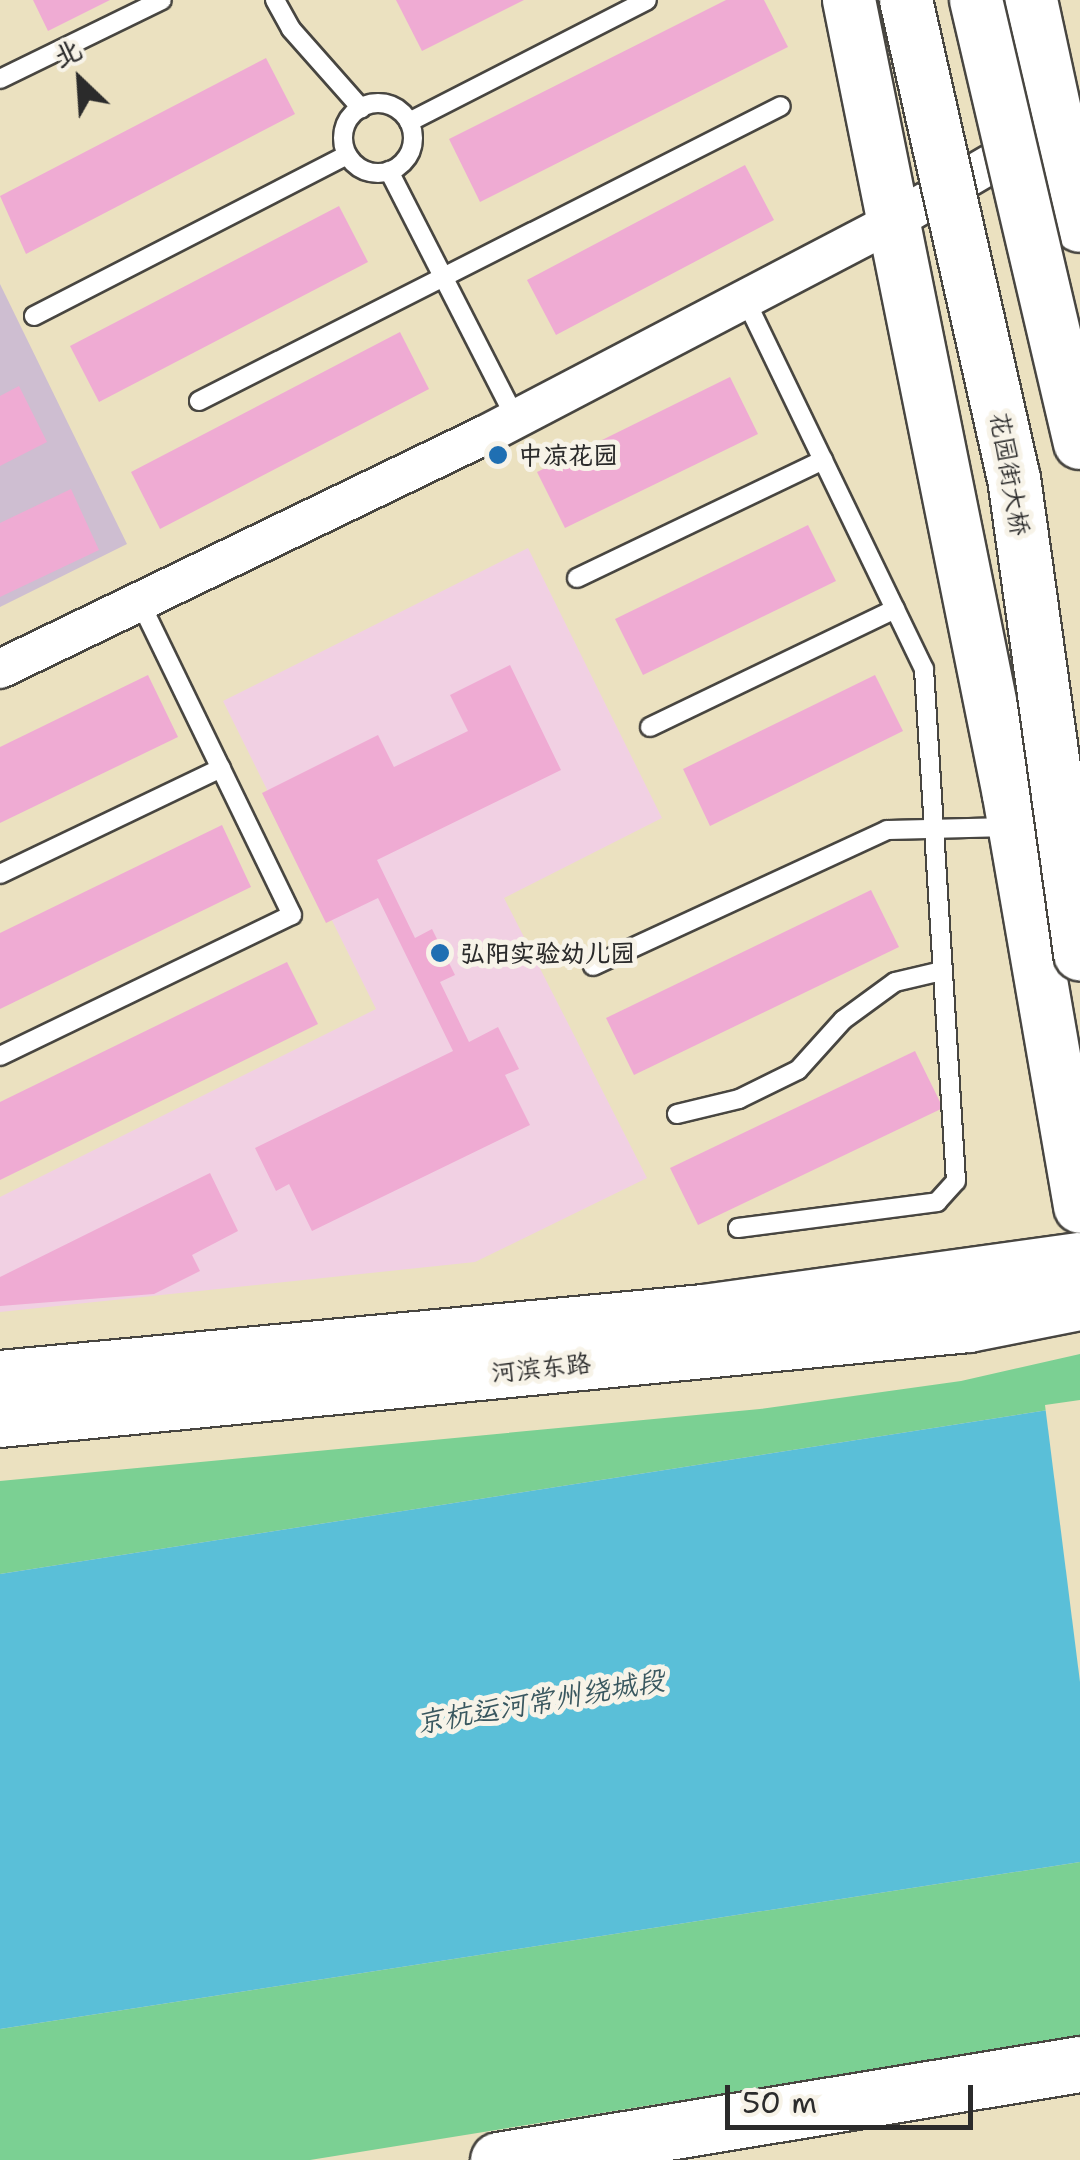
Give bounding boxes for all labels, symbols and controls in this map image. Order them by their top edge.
north arrow [30,30,130,130]
text: 北 [47,30,88,76]
street label: 花园街大桥 [984,410,1036,538]
place label: 中凉花园 [518,440,618,470]
marker: 中凉花园 [487,444,509,466]
place label: 弘阳实验幼儿园 [460,938,635,968]
marker: 弘阳实验幼儿园 [429,942,451,964]
street label: 河滨东路 [490,1348,592,1388]
water label: 京杭运河常州绕城段 [413,1663,667,1739]
scale bar [730,2065,978,2127]
text: 50 m [742,2082,817,2123]

